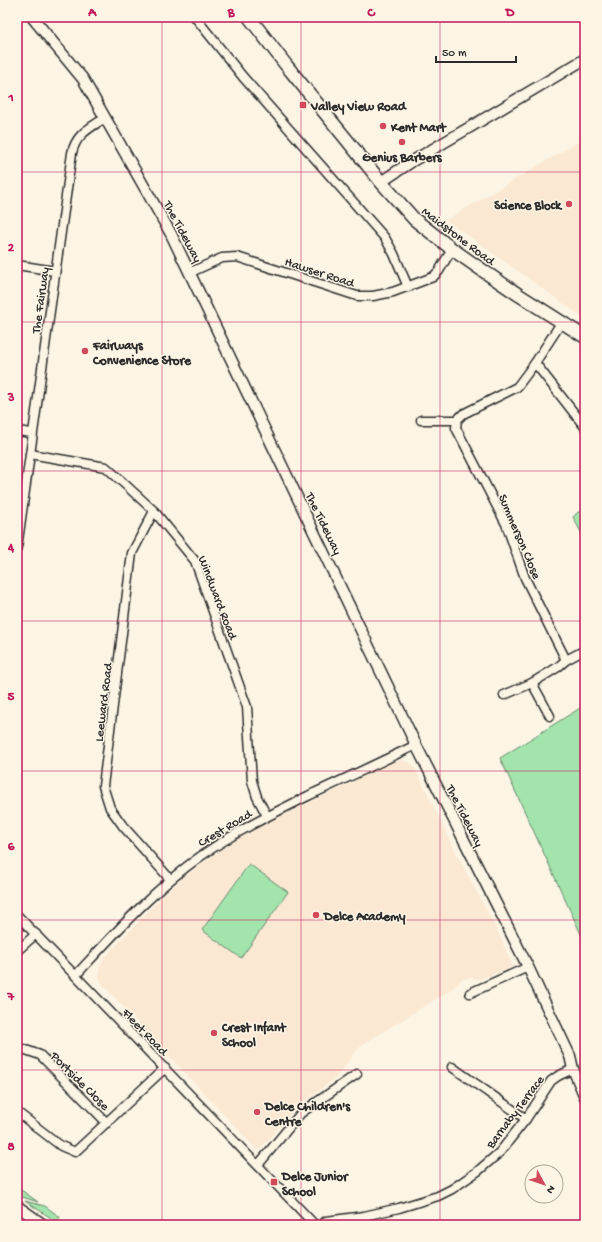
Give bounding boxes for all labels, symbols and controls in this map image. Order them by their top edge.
text: A [87,6,97,21]
text: B [227,6,236,21]
text: C [366,6,376,21]
text: D [505,6,515,21]
scale bar [436,38,516,64]
text: 50 m [442,47,467,61]
text: 1 [7,91,14,106]
marker: Valley View Road [298,100,308,110]
place label: Valley View Road [310,100,407,115]
marker: Kent Mart [378,121,388,131]
place label: Kent Mart [390,121,447,136]
marker: Genius Barbers [397,137,407,147]
place label: Genius Barbers [362,151,443,166]
street label: The Tideway [159,198,205,266]
place label: Science Block [494,199,563,214]
marker: Science Block [564,199,574,209]
street label: Maidstone Road [418,205,498,270]
text: 2 [8,241,15,256]
street label: Hawser Road [283,255,357,292]
street label: The Fairway [29,266,54,335]
place label: Fairways Convenience Store [92,339,192,369]
marker: Fairways Convenience Store [80,346,90,356]
text: 3 [7,391,15,406]
street label: The Tideway [301,490,345,558]
street label: Summerson Close [494,492,543,582]
text: 4 [7,541,15,556]
street label: Windward Road [194,554,240,643]
street label: Leeward Road [92,661,117,743]
text: 5 [8,690,15,705]
street label: The Tideway [441,782,486,850]
street label: Crest Road [196,807,256,851]
text: 6 [8,840,15,855]
marker: Delce Academy [311,910,321,920]
place label: Delce Academy [323,910,406,925]
text: 7 [7,990,16,1005]
street label: Fleet Road [117,1005,171,1060]
place label: Crest Infant School [221,1020,287,1051]
marker: Crest Infant School [209,1028,219,1038]
street label: Portside Close [46,1049,112,1114]
street label: Barnaby Terrace [483,1073,548,1153]
place label: Delce Children's Centre [264,1100,351,1130]
marker: Delce Children's Centre [252,1107,262,1117]
text: 8 [7,1140,15,1155]
north arrow [524,1164,564,1204]
place label: Delce Junior School [281,1170,349,1200]
marker: Delce Junior School [269,1177,279,1187]
text: N [543,1183,557,1196]

